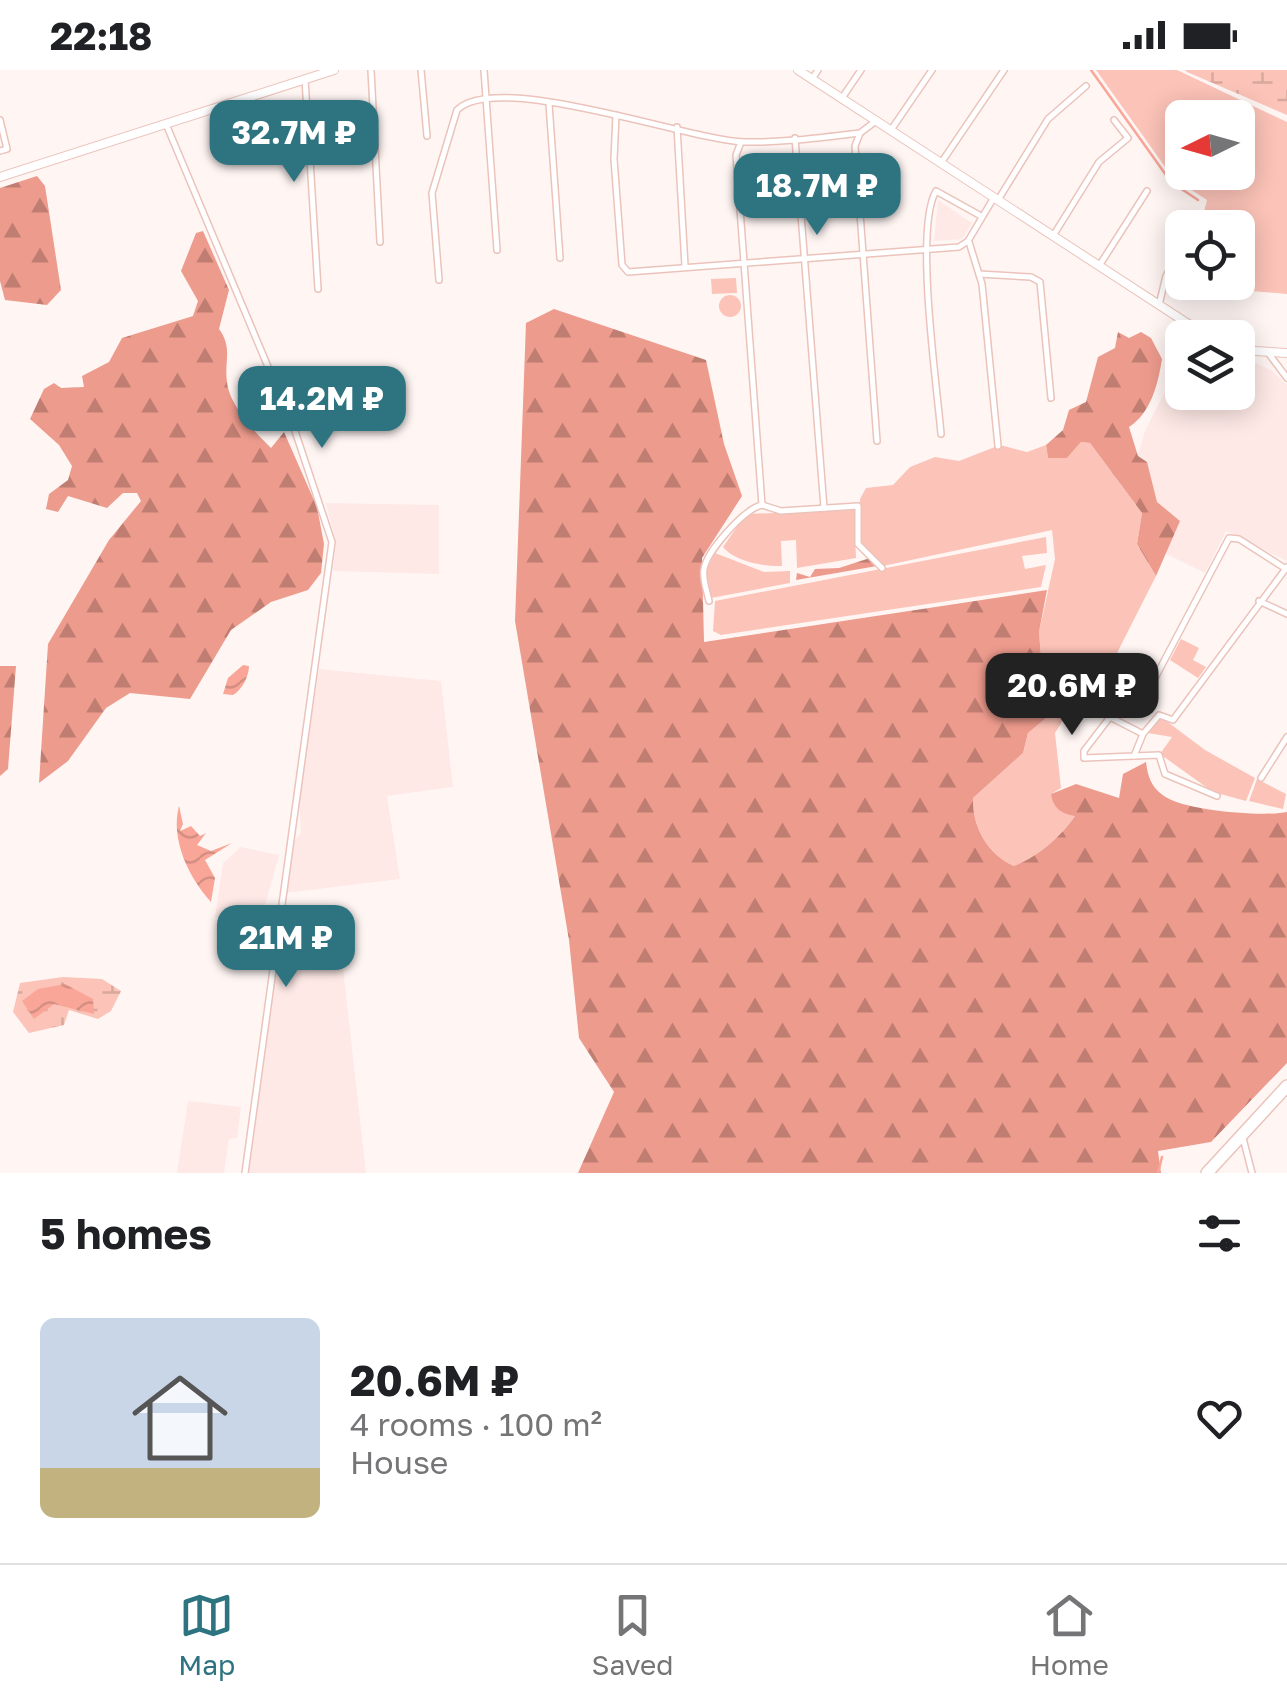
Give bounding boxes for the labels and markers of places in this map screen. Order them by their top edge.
pin: 32.7M ₽ [202,100,386,185]
pin: 18.7M ₽ [725,153,909,238]
pin: 14.2M ₽ [230,366,414,451]
pin: 20.6M ₽ [980,653,1164,738]
pin: 21M ₽ [216,905,356,990]

